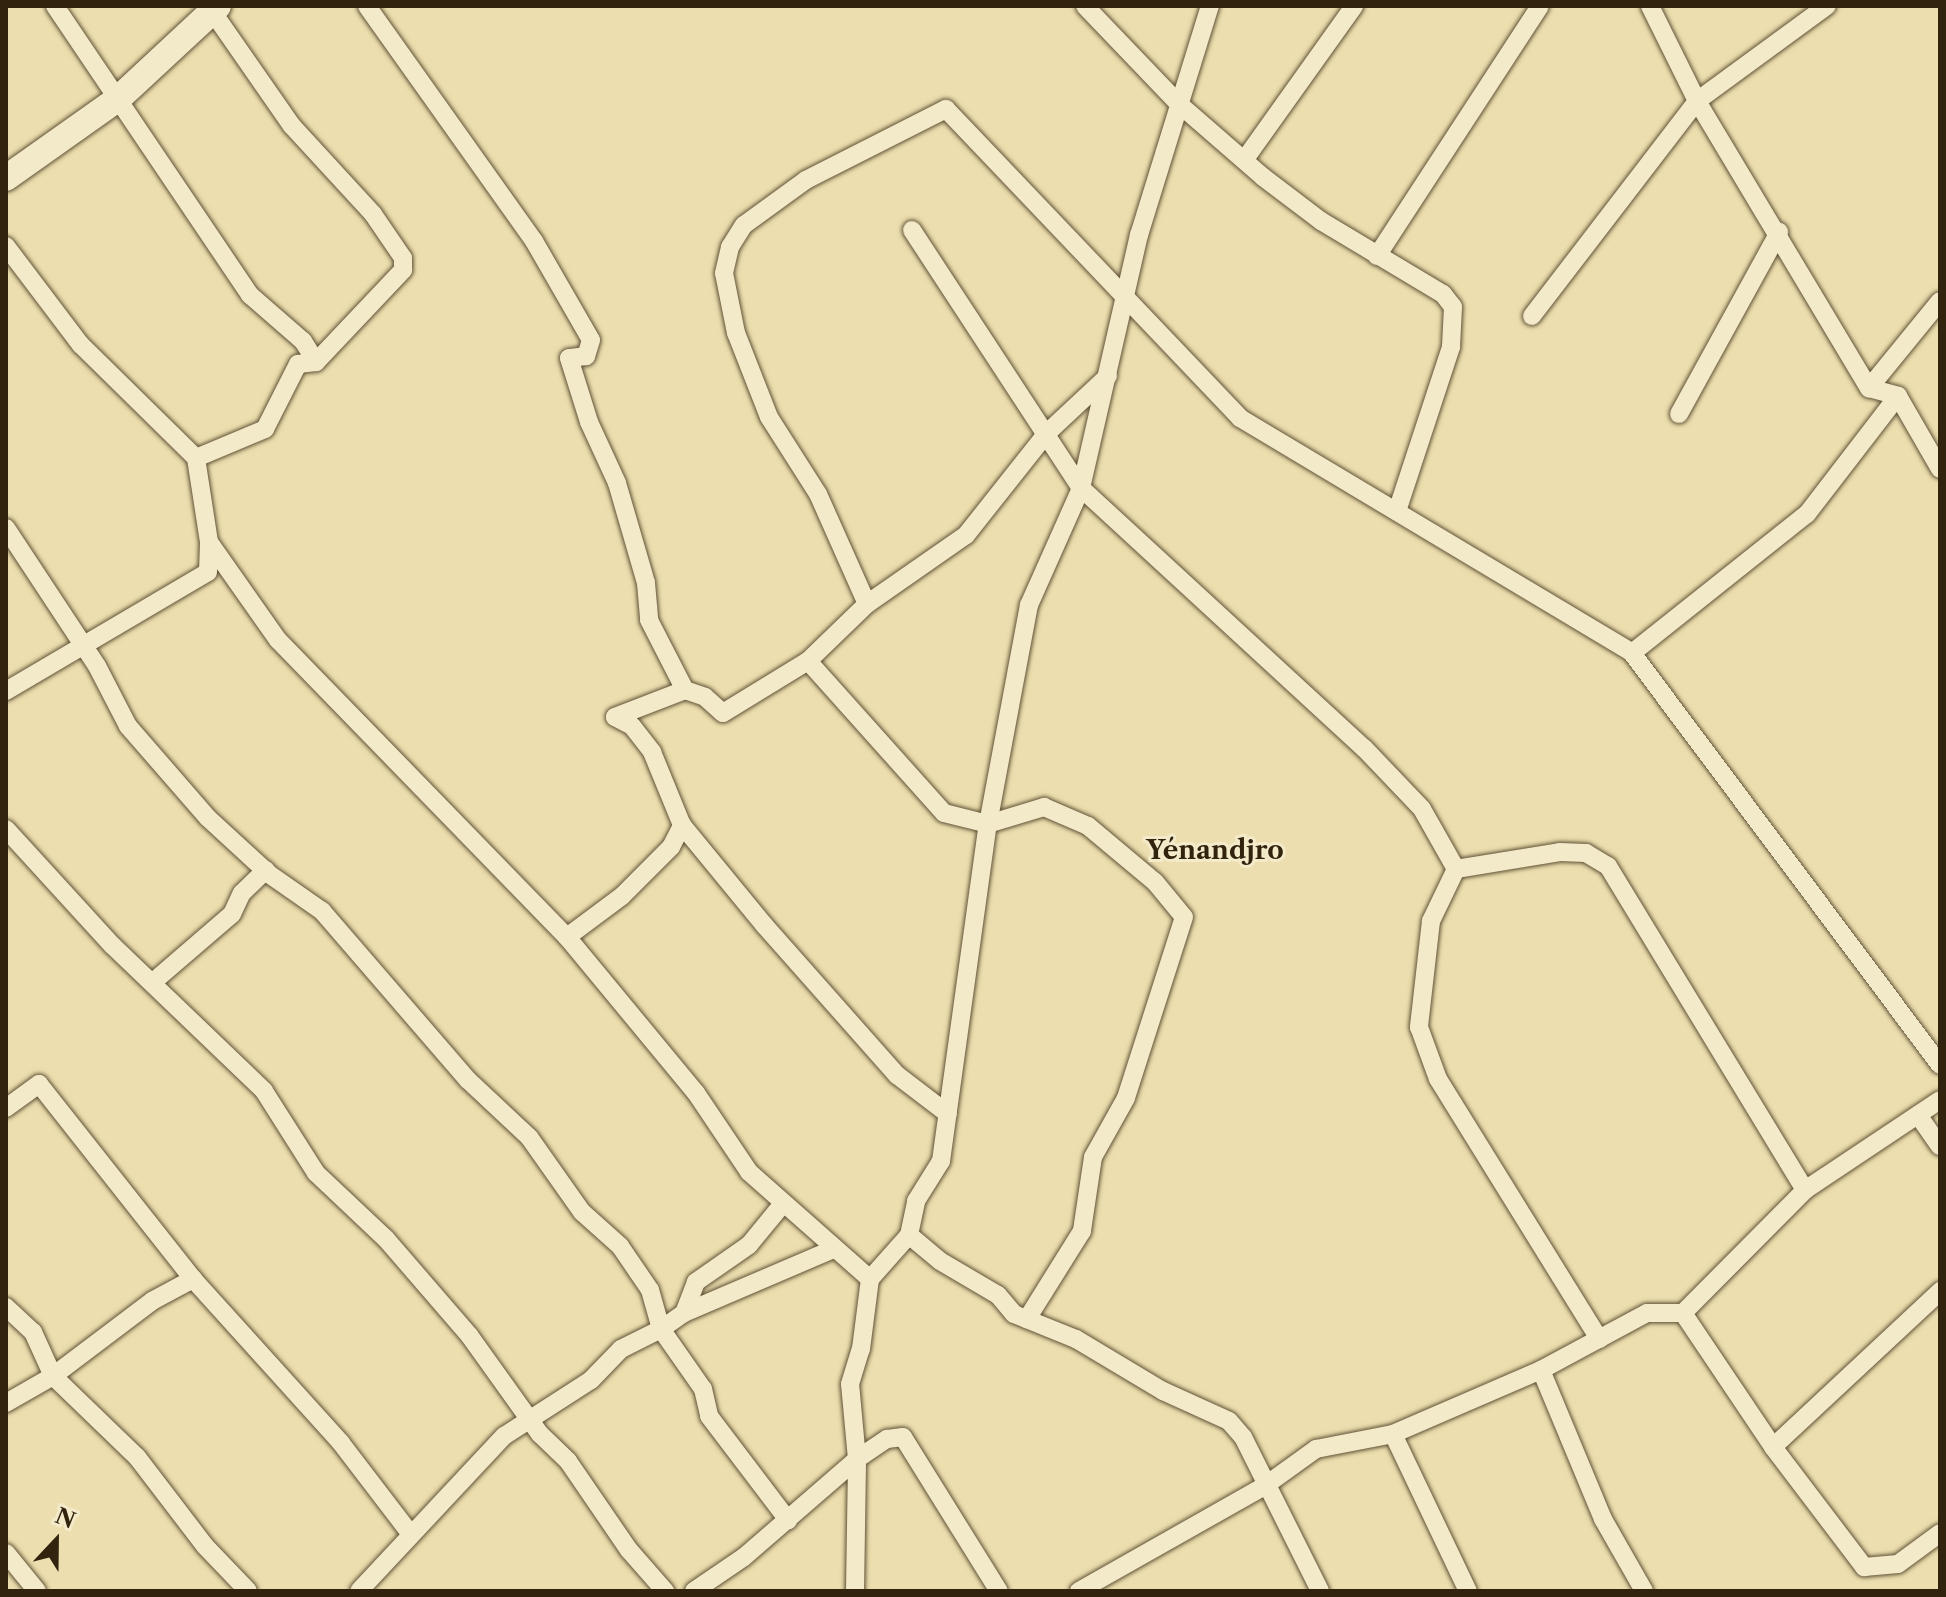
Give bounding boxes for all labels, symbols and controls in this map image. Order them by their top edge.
district label: Yénandjro [1146,835,1284,867]
north arrow [16,1501,96,1581]
text: N [51,1502,79,1534]

